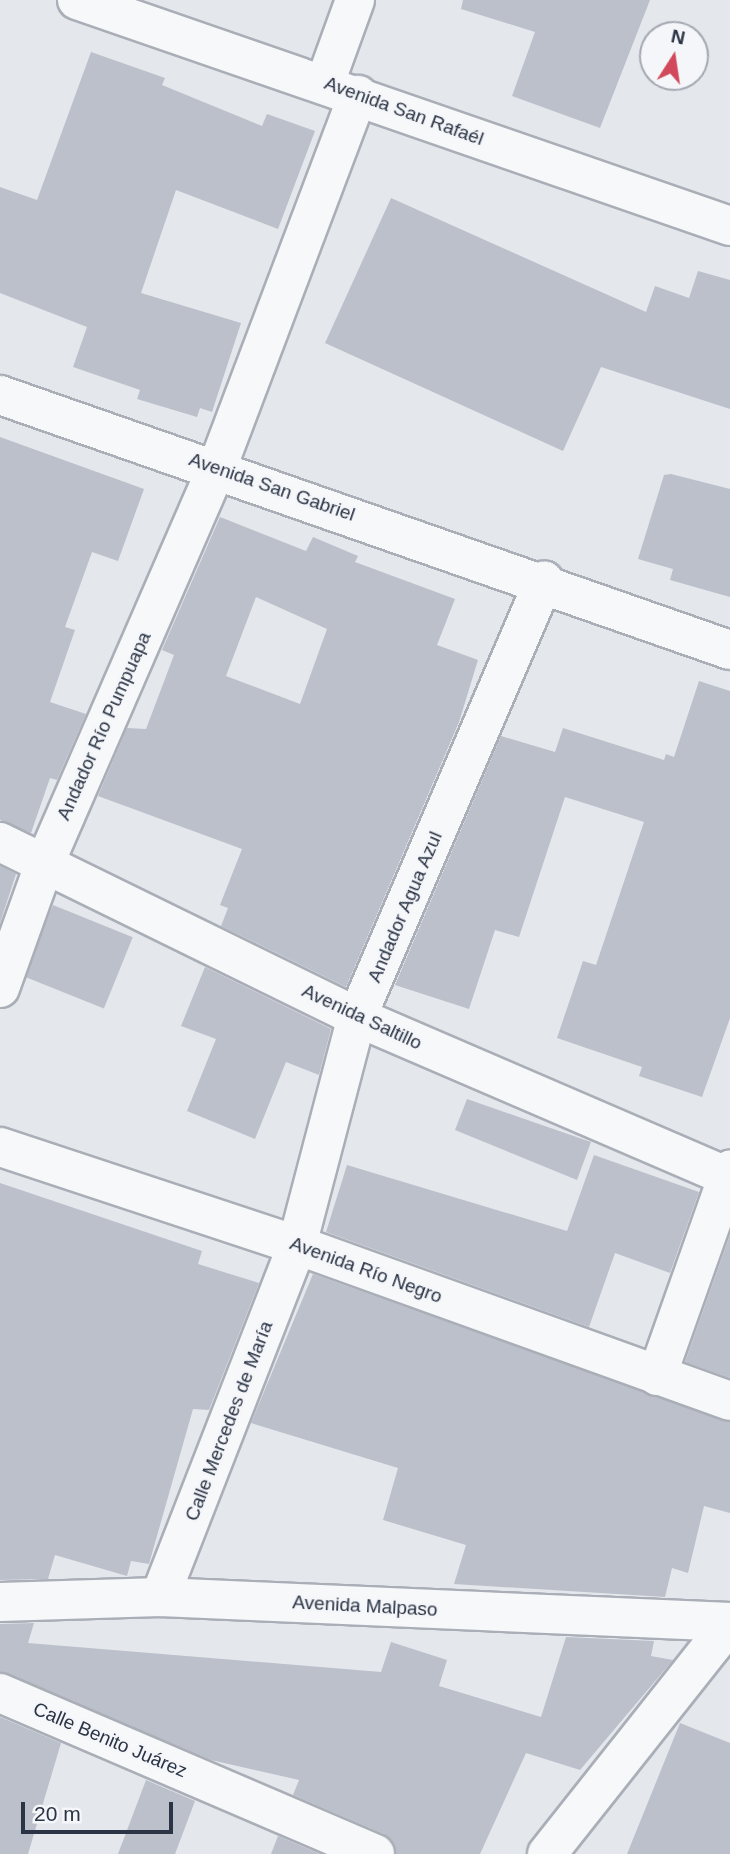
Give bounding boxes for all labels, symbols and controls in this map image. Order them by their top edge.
north arrow [639,21,709,91]
text: N [669,25,687,49]
street label: Avenida San Rafaél [321,72,487,150]
street label: Avenida San Gabriel [186,448,358,526]
street label: Andador Río Pumpuapa [52,628,156,824]
street label: Andador Agua Azul [363,827,447,987]
street label: Avenida Saltillo [298,979,426,1055]
street label: Avenida Río Negro [287,1232,445,1308]
street label: Calle Mercedes de María [180,1318,278,1524]
street label: Avenida Malpaso [292,1591,438,1621]
street label: Calle Benito Juárez [30,1697,190,1783]
scale bar [24,1787,177,1831]
text: 20 m [34,1802,81,1825]

